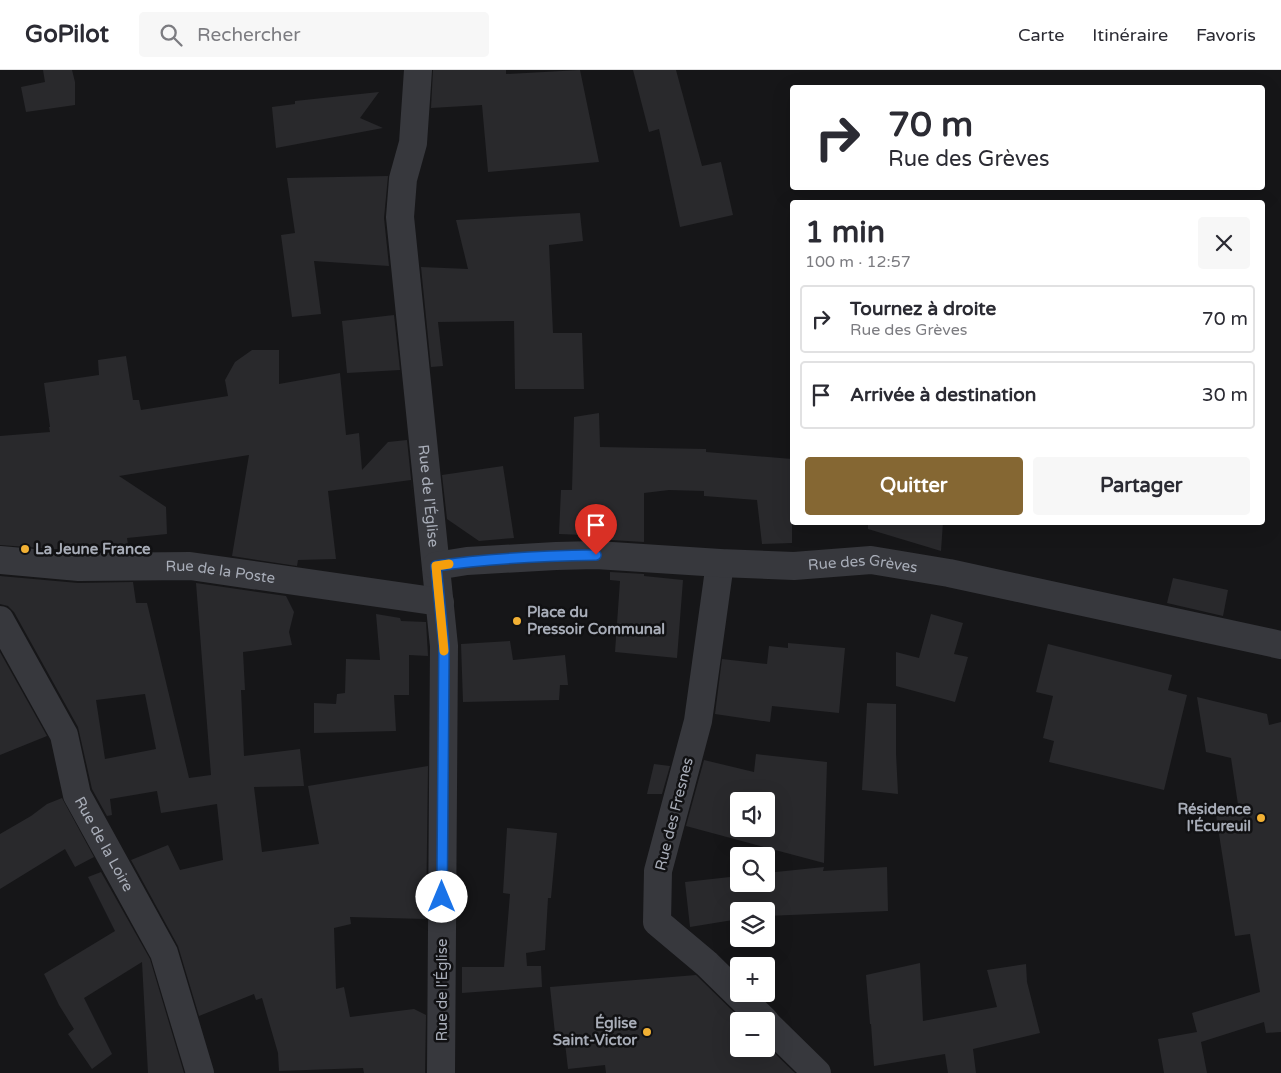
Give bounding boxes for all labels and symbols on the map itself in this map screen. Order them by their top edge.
street label: Rue de l'Église [414,444,443,548]
pin [575,504,617,555]
place label: La Jeune France [35,540,151,558]
marker: La Jeune France [19,543,31,555]
street label: Rue des Grèves [807,551,919,577]
street label: Rue de la Poste [165,557,276,587]
place label: Place du Pressoir Communal [527,603,665,638]
marker: Place du Pressoir Communal [511,615,523,627]
street label: Rue des Fresnes [651,756,697,872]
street label: Rue de la Loire [71,793,137,895]
place label: Résidence l'Écureuil [1177,800,1252,835]
marker: Résidence l'Écureuil [1255,812,1267,824]
position arrow [415,870,467,922]
street label: Rue de l'Église [433,938,451,1042]
place label: Église Saint-Victor [553,1013,637,1049]
marker: Église Saint-Victor [641,1026,653,1038]

